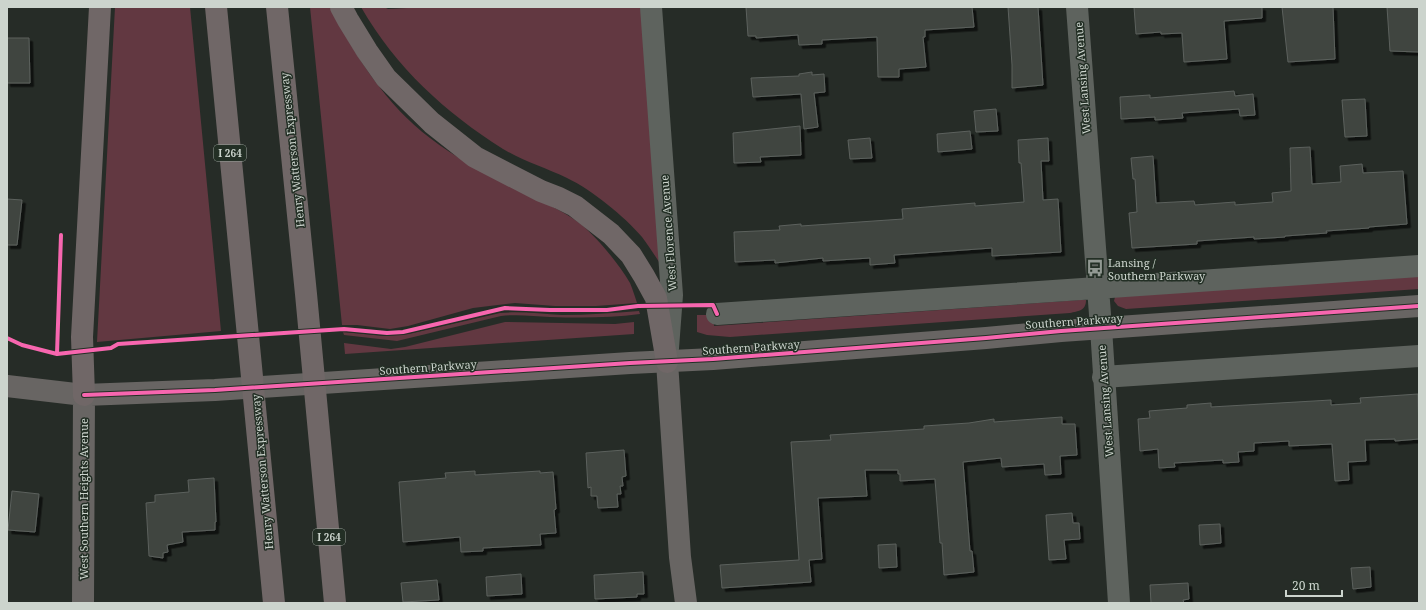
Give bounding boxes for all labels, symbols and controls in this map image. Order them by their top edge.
street label: West Lansing Avenue [1071,21,1093,135]
street label: Henry Watterson Expressway [276,71,308,228]
road number: I 264 [214,145,246,161]
street label: West Florence Avenue [656,174,680,292]
place label: Lansing / Southern Parkway [1108,255,1206,283]
bus stop icon: Lansing / Southern Parkway [1085,258,1105,278]
street label: Southern Parkway [1025,310,1124,332]
street label: Southern Parkway [702,336,801,358]
street label: West Lansing Avenue [1094,344,1116,458]
street label: Southern Parkway [379,356,478,378]
street label: Henry Watterson Expressway [248,393,276,550]
street label: West Southern Heights Avenue [76,418,91,580]
road number: I 264 [313,529,345,545]
scale bar [1286,572,1342,598]
text: 20 m [1292,577,1320,594]

